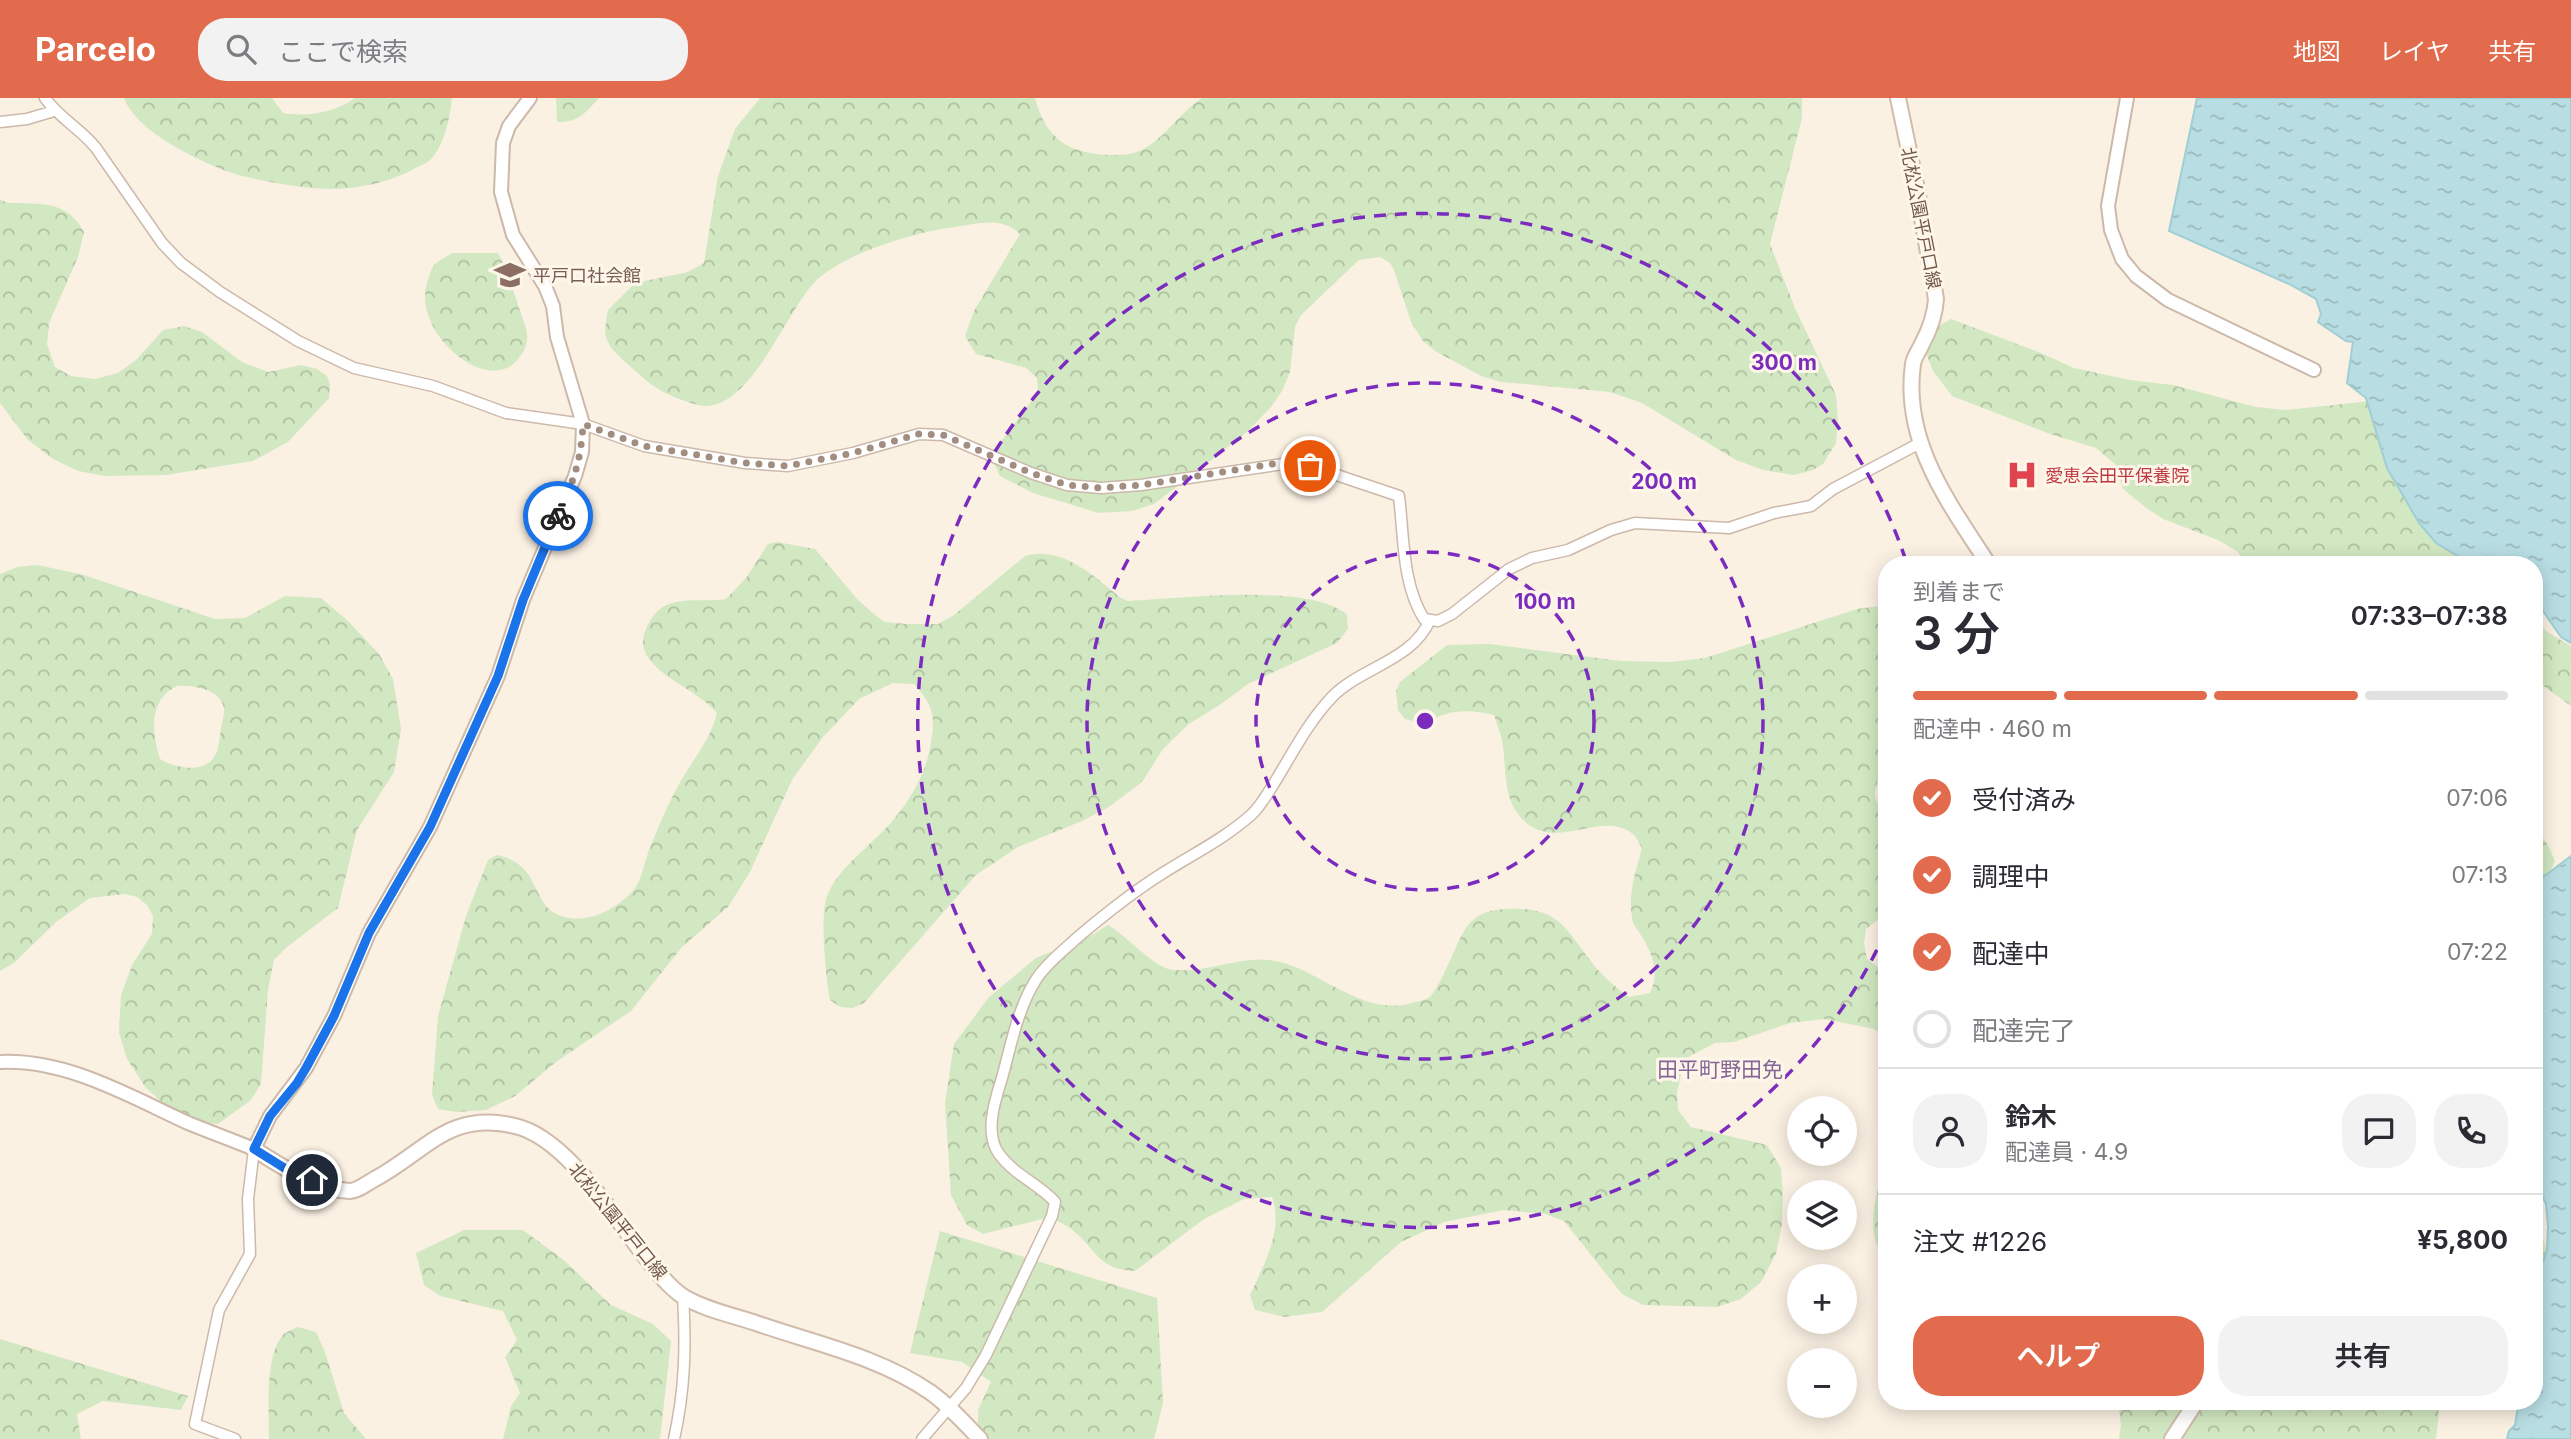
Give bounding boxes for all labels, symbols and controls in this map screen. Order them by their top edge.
search box [198,18,688,81]
text: Parcelo [35,29,156,69]
icon: search [222,30,260,68]
text: ここで検索 [278,36,408,67]
text: 地図 [2293,37,2341,66]
text: レイヤ [2379,37,2450,66]
text: 共有 [2488,37,2536,66]
street label: 北松公園平戸口線 [1897,145,1945,291]
school or university icon: 平戸口社会館 [493,258,527,292]
place label: 平戸口社会館 [533,265,641,286]
text: 300 m [1751,350,1817,375]
pin [1280,436,1340,496]
icon: bag [1291,447,1329,485]
hospital icon: 愛恵会田平保養院 [2005,458,2039,492]
place label: 愛恵会田平保養院 [2045,465,2189,486]
text: 200 m [1631,469,1697,494]
courier [523,481,593,551]
icon: bike [539,497,577,535]
text: 到着まで [1913,578,2005,606]
text: 100 m [1514,589,1576,614]
text: 07:33–07:38 [2351,600,2508,631]
text: 3 分 [1913,605,2000,661]
centre of rings [1413,709,1437,733]
text: 配達中 · 460 m [1913,715,2072,743]
icon: check [1913,779,1951,817]
text: 受付済み [1972,784,2076,815]
text: 07:06 [2446,784,2508,812]
icon: check [1913,856,1951,894]
text: 調理中 [1972,861,2050,892]
text: 07:13 [2452,861,2508,889]
icon: check [1913,933,1951,971]
text: 配達中 [1972,938,2050,969]
text: 07:22 [2447,938,2508,966]
text: 配達完了 [1972,1015,2076,1046]
district label: 田平町野田免 [1657,1057,1783,1082]
button: person [1913,1094,1987,1168]
button: chat [2342,1094,2416,1168]
button: phone [2434,1094,2508,1168]
map controls [1787,1096,1857,1418]
button: locate [1787,1096,1857,1166]
text: 鈴木 [2005,1101,2057,1132]
text: 配達員 · 4.9 [2005,1138,2128,1166]
pin [282,1150,342,1210]
street label: 北松公園平戸口線 [565,1158,671,1284]
icon: home [293,1161,331,1199]
button: layers [1787,1180,1857,1250]
text: ¥5,800 [2417,1224,2508,1255]
text: 注文 #1226 [1913,1226,2047,1257]
button: + [1787,1264,1857,1334]
button: ヘルプ [1913,1316,2204,1396]
button: 共有 [2218,1316,2508,1396]
button: − [1787,1348,1857,1418]

